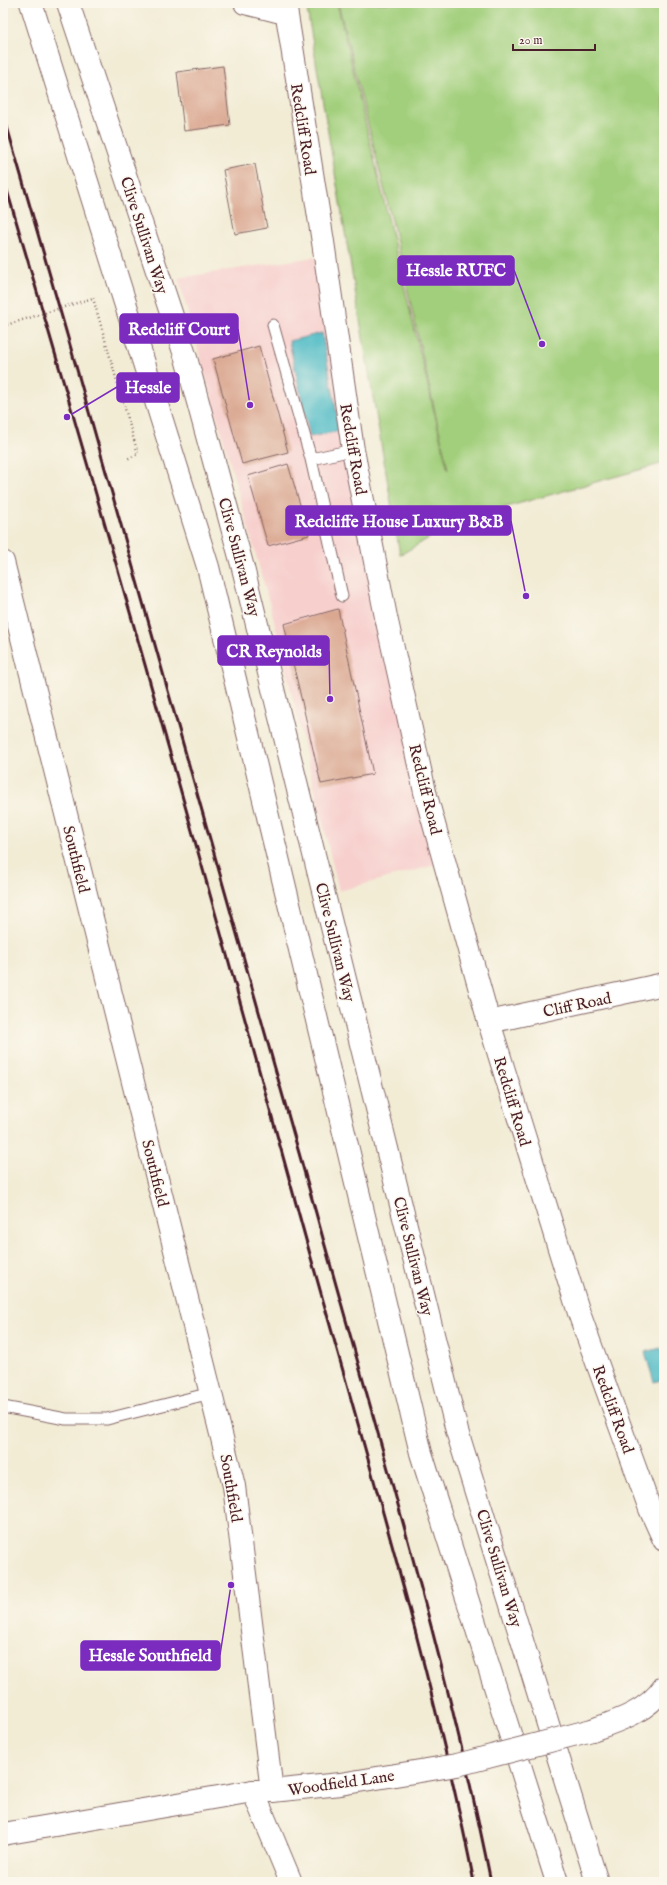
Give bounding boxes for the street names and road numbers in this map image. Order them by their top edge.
street label: Redcliff Road [285,82,319,177]
street label: Clive Sullivan Way [115,174,172,297]
street label: Redcliff Road [334,402,370,497]
street label: Clive Sullivan Way [213,496,264,619]
street label: Redcliff Road [403,742,445,837]
street label: Southfield [57,824,93,896]
street label: Clive Sullivan Way [310,881,359,1004]
street label: Cliff Road [541,989,614,1023]
street label: Redcliff Road [488,1054,534,1149]
street label: Southfield [136,1138,172,1210]
street label: Clive Sullivan Way [388,1195,437,1318]
street label: Redcliff Road [587,1363,638,1457]
street label: Southfield [214,1453,246,1524]
street label: Clive Sullivan Way [471,1507,526,1630]
street label: Woodfield Lane [287,1767,396,1801]

